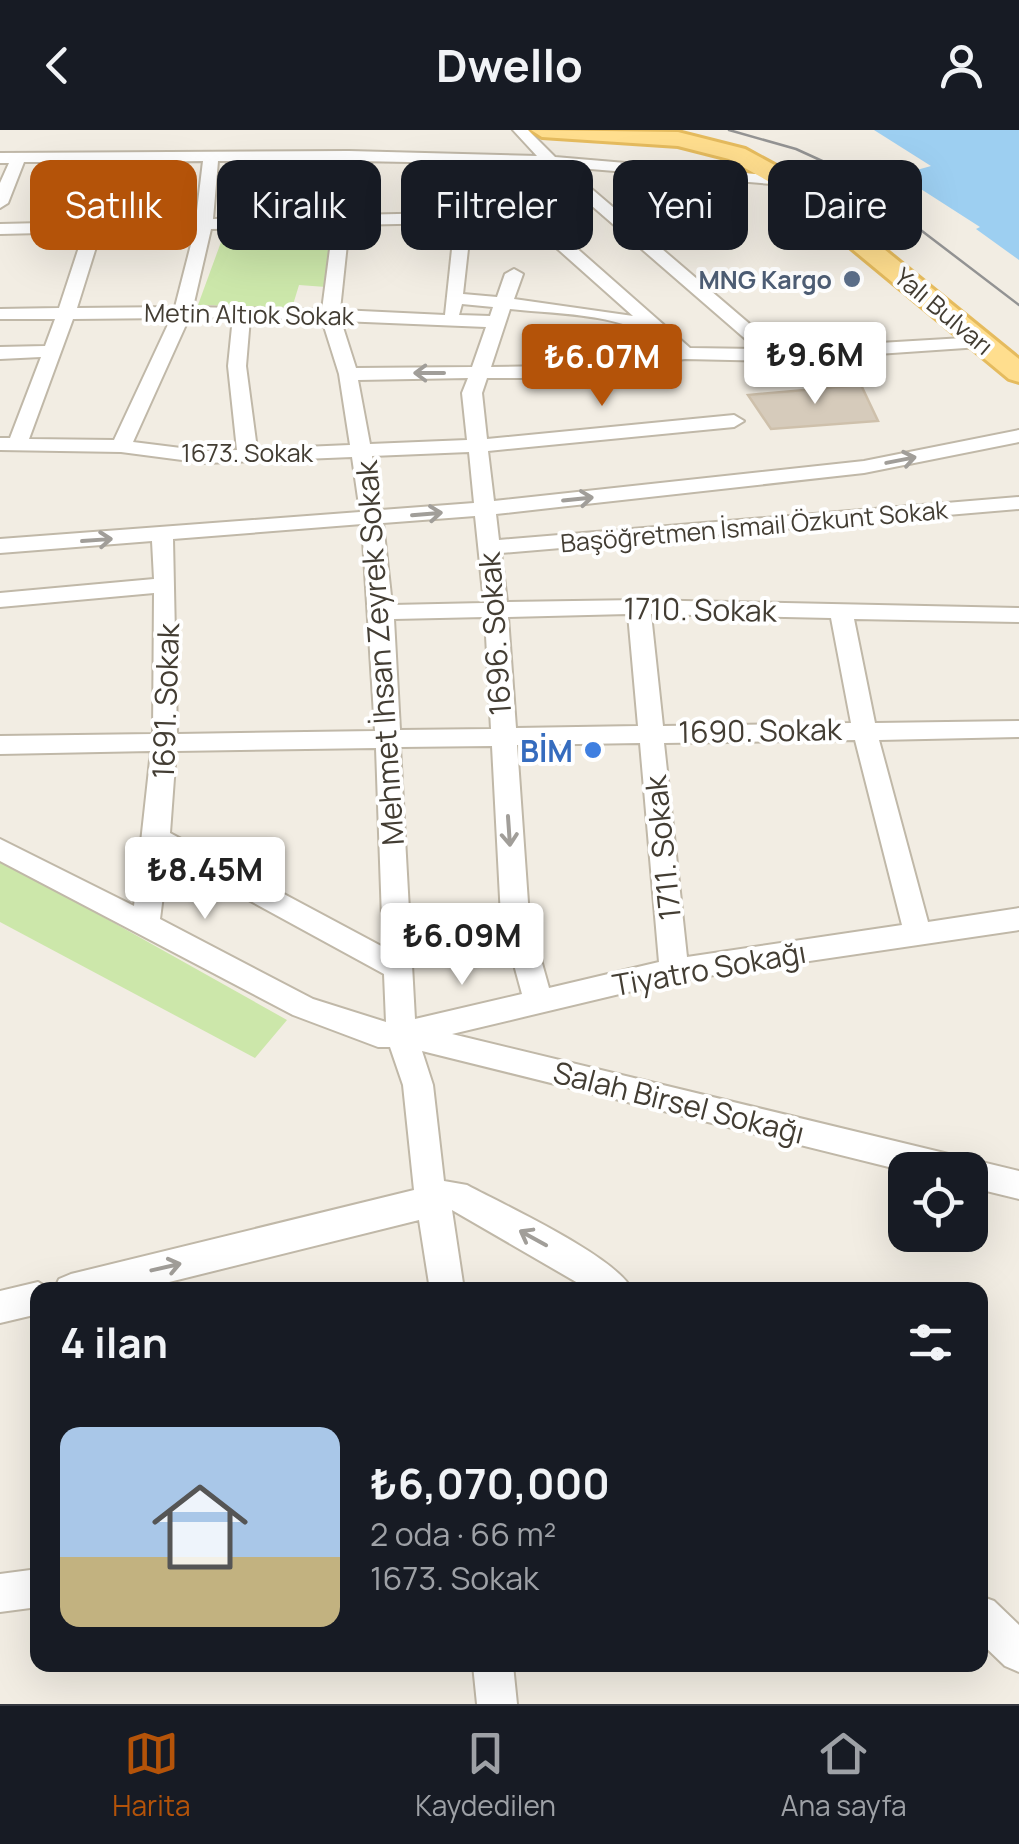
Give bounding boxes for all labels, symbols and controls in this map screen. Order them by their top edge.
text: Dwello [436,34,583,96]
icon: back [30,38,85,93]
icon: person [934,38,989,93]
chip: Satılık [30,160,197,250]
chip: Kiralık [217,160,381,250]
chip: Filtreler [401,160,593,250]
chip: Yeni [613,160,748,250]
chip: Daire [768,160,922,250]
street label: Yalı Bulvarı [887,259,1001,363]
place label: MNG Kargo [698,262,832,297]
marker: MNG Kargo [841,268,863,290]
street label: Metin Altıok Sokak [144,295,355,333]
pin: ₺9.6M [745,322,885,407]
pin: ₺6.07M [521,324,683,409]
text: ₺9.6M [766,332,864,376]
text: ₺6.07M [544,334,660,378]
one-way arrow [414,364,446,382]
street label: 1673. Sokak [181,435,314,470]
one-way arrow [884,450,916,469]
street label: Mehmet İhsan Zeyrek Sokak [345,458,413,847]
one-way arrow [562,489,594,508]
street label: Başöğretmen İsmail Özkunt Sokak [559,492,950,560]
one-way arrow [410,504,443,523]
one-way arrow [81,530,113,549]
street label: 1696. Sokak [468,550,520,717]
street label: 1710. Sokak [623,587,778,631]
street label: 1691. Sokak [142,622,188,779]
street label: 1690. Sokak [678,708,843,752]
place label: BİM [520,730,573,771]
marker: BİM [582,739,604,761]
street label: 1711. Sokak [634,773,690,922]
one-way arrow [500,814,519,847]
pin: ₺8.45M [124,837,286,922]
text: ₺8.45M [147,847,263,891]
pin: ₺6.09M [381,903,543,988]
text: ₺6.09M [402,913,522,957]
street label: Tiyatro Sokağı [609,931,809,1005]
street label: Salah Birsel Sokağı [549,1051,809,1153]
map controls [888,1152,988,1252]
button: locate [888,1152,988,1252]
one-way arrow [519,1228,548,1248]
one-way arrow [149,1257,181,1275]
text: 4 ilan [60,1313,168,1371]
icon: filters [903,1315,958,1370]
text: ₺6,070,000 [370,1454,610,1512]
icon: home [140,1467,260,1587]
text: 2 oda · 66 m² [370,1512,556,1556]
text: 1673. Sokak [370,1556,539,1600]
tab: Harita [112,1726,190,1824]
tab: Kaydedilen [415,1726,556,1824]
tab: Ana sayfa [781,1726,907,1824]

